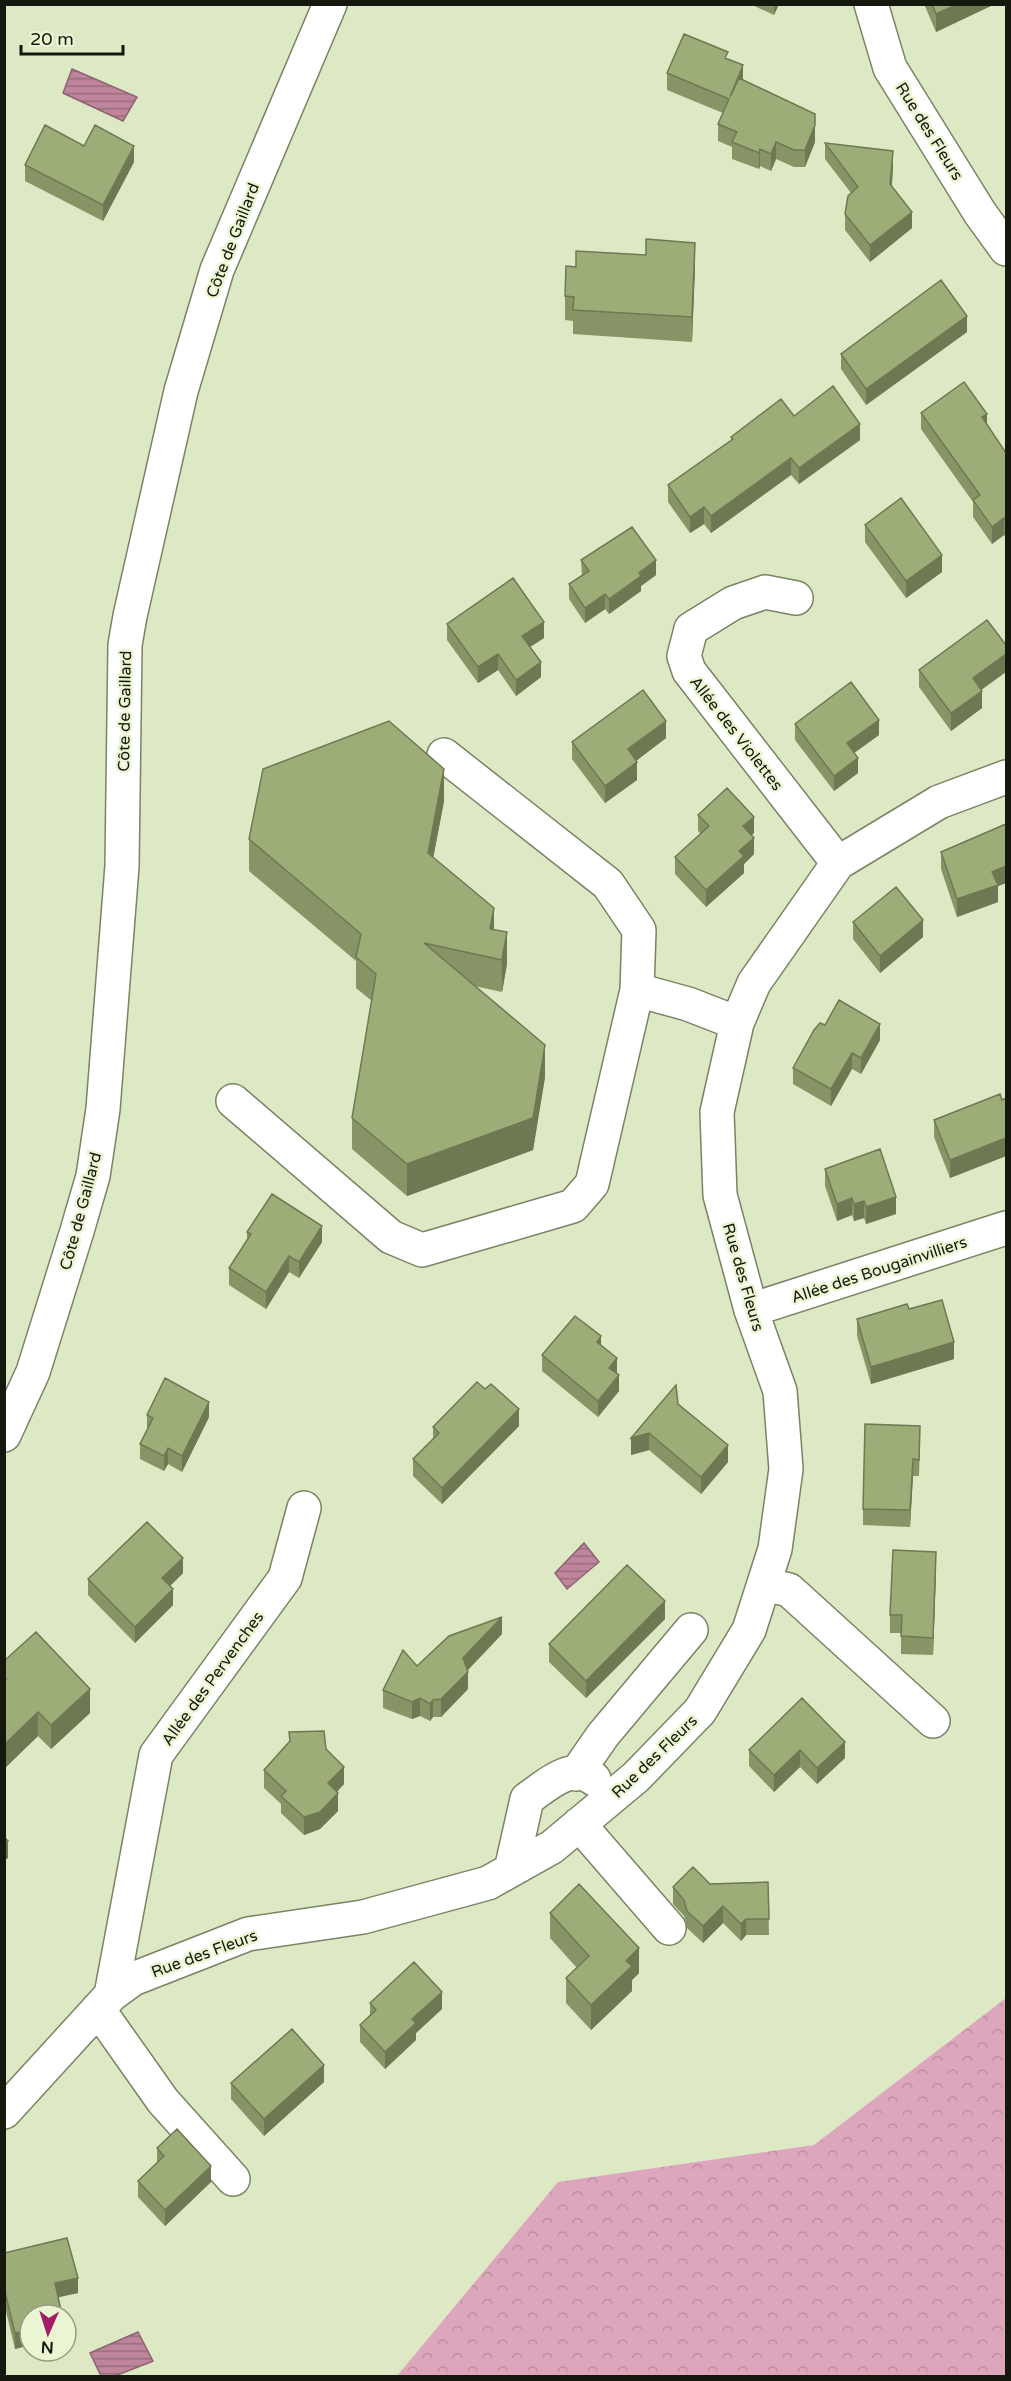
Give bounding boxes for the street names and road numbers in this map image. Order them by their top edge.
street label: Rue des Fleurs [891,79,967,184]
street label: Côte de Gaillard [202,180,264,300]
street label: Côte de Gaillard [114,650,136,772]
street label: Allée des Violettes [685,672,787,795]
street label: Côte de Gaillard [56,1150,106,1272]
street label: Rue des Fleurs [718,1221,768,1334]
street label: Allée des Bougainvilliers [789,1232,970,1308]
street label: Allée des Pervenches [157,1608,268,1750]
street label: Rue des Fleurs [608,1711,702,1803]
street label: Rue des Fleurs [149,1925,260,1982]

